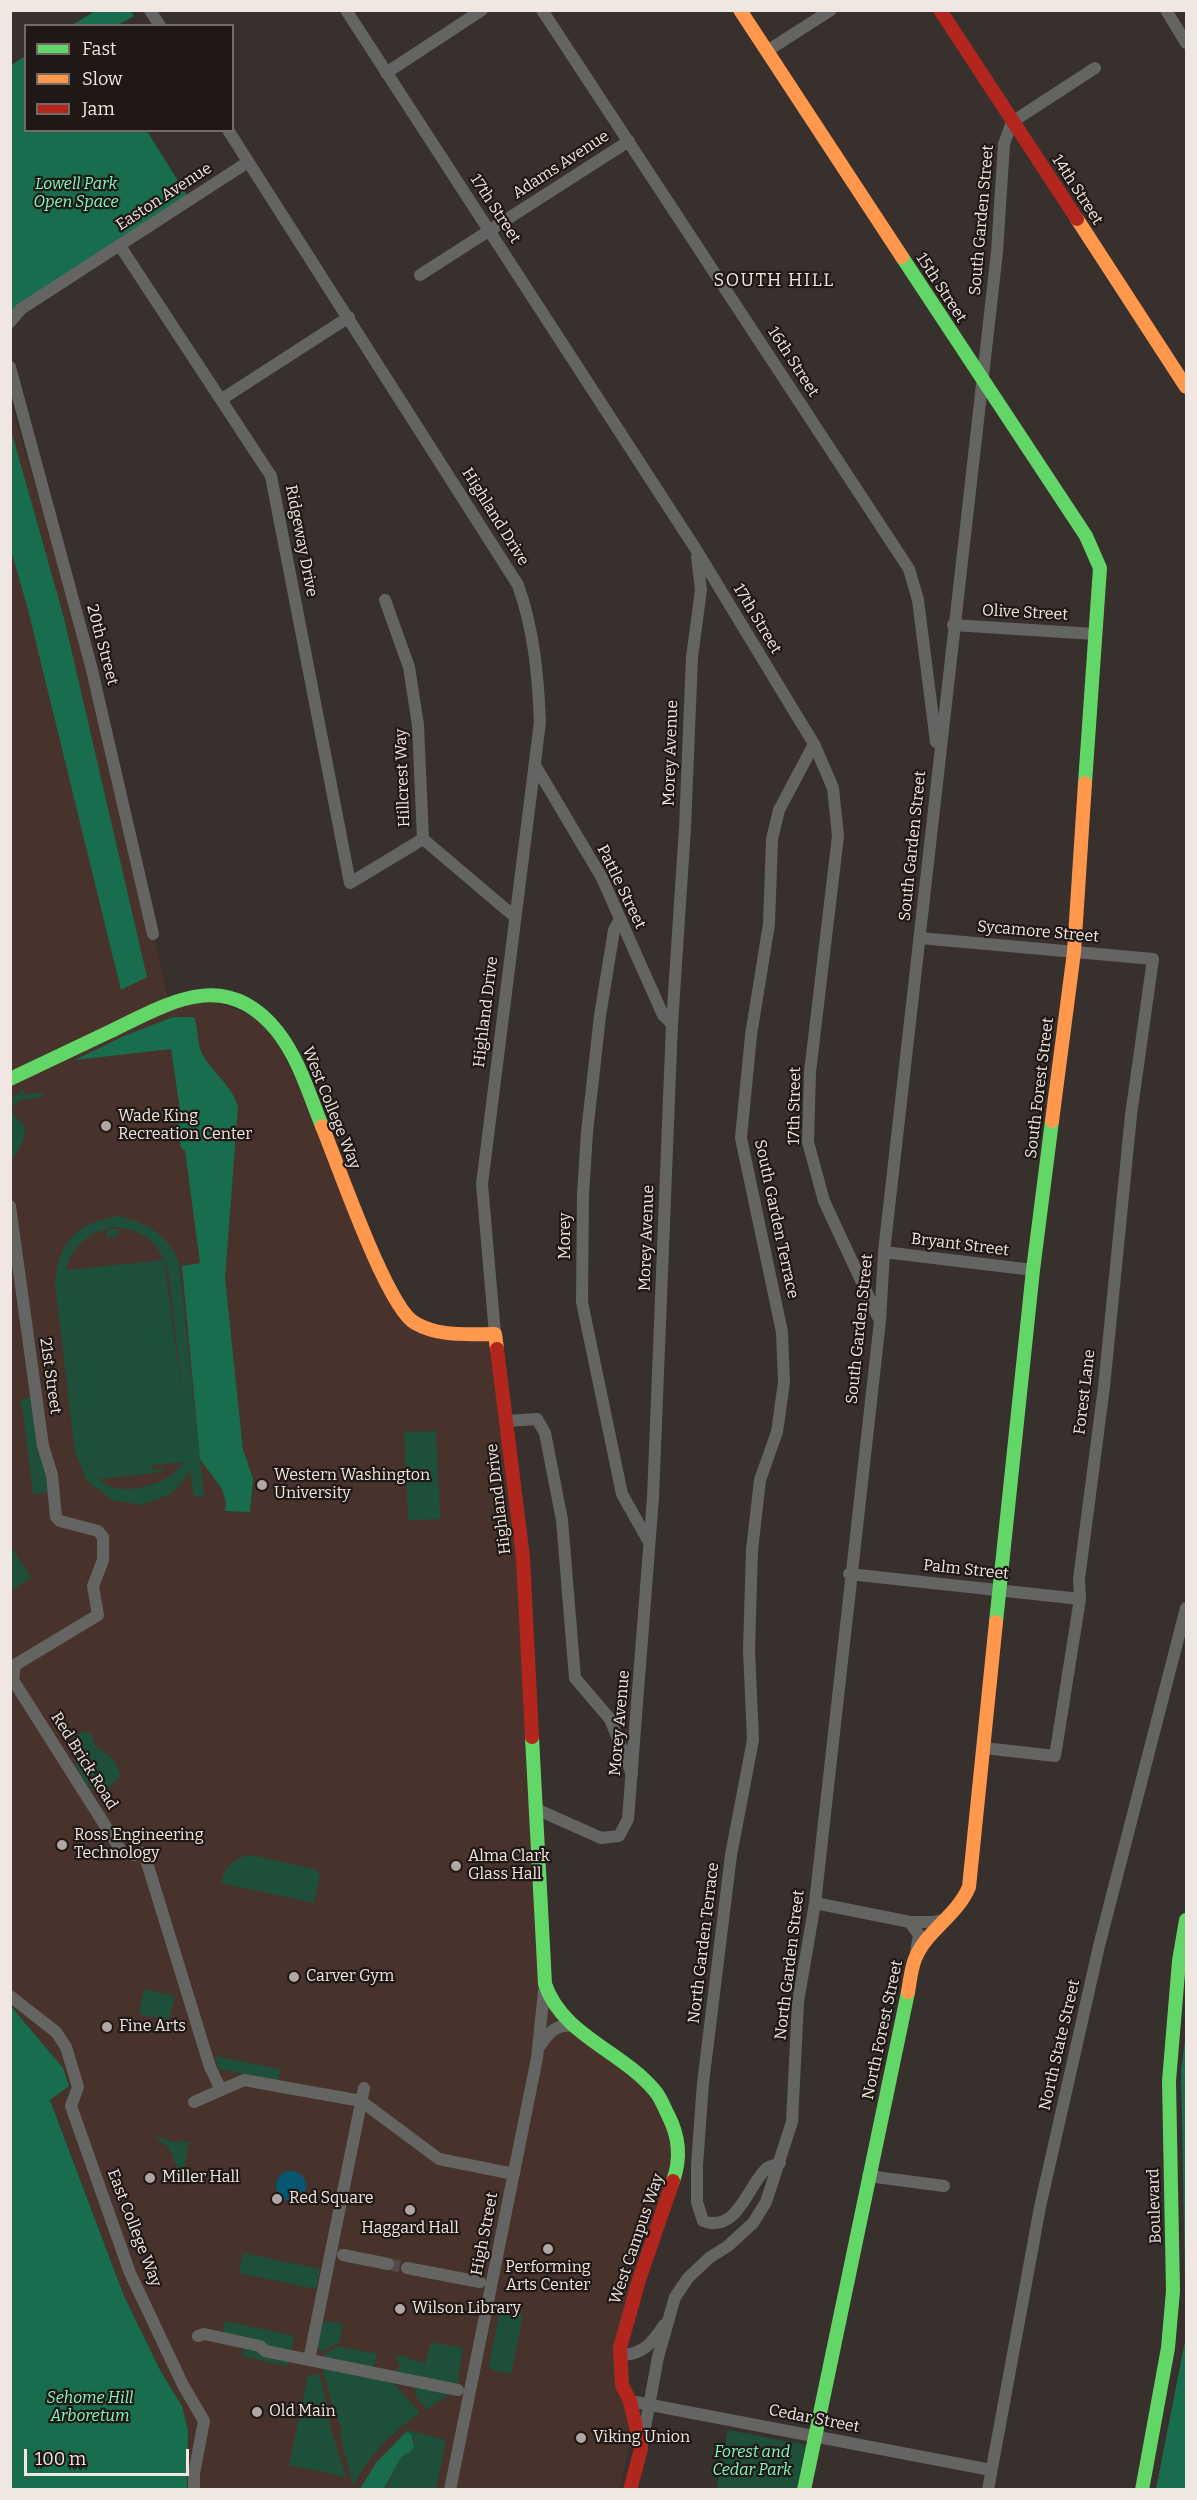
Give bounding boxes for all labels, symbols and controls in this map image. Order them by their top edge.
legend [24,24,234,132]
text: Fast [82,38,117,60]
text: Slow [82,68,122,90]
text: Jam [82,98,115,120]
street label: Adams Avenue [509,127,613,203]
street label: South Garden Street [966,144,998,296]
street label: 14th Street [1047,151,1107,229]
street label: Easton Avenue [112,159,216,235]
street label: 17th Street [466,171,524,247]
park label: Lowell Park Open Space [33,175,119,213]
street label: 15th Street [911,250,971,326]
district label: SOUTH HILL [713,270,835,292]
street label: 16th Street [763,323,823,401]
street label: Highland Drive [457,465,533,569]
street label: Ridgeway Drive [281,483,321,599]
street label: 17th Street [729,580,785,658]
street label: Olive Street [981,601,1069,625]
street label: 20th Street [82,602,122,688]
street label: Morey Avenue [660,700,682,806]
street label: Hillcrest Way [392,728,414,828]
street label: South Garden Street [896,770,930,922]
street label: Pattle Street [592,842,650,932]
street label: Sycamore Street [976,917,1100,947]
street label: Highland Drive [470,955,502,1069]
street label: South Forest Street [1022,1016,1058,1160]
street label: West College Way [298,1044,364,1172]
street label: 17th Street [785,1067,805,1145]
place label: Wade King Recreation Center [118,1107,252,1145]
marker: Wade King Recreation Center [99,1119,113,1133]
street label: South Garden Terrace [750,1138,802,1300]
street label: Morey Avenue [636,1185,658,1291]
street label: Morey [556,1213,576,1259]
street label: Bryant Street [910,1229,1010,1261]
street label: South Garden Street [843,1253,877,1405]
street label: 21st Street [35,1337,65,1415]
street label: Forest Lane [1070,1348,1100,1436]
street label: Highland Drive [483,1442,515,1556]
place label: Western Washington University [274,1466,430,1504]
marker: Western Washington University [255,1478,269,1492]
street label: Palm Street [922,1556,1010,1584]
street label: Morey Avenue [606,1669,634,1777]
street label: Red Brick Road [46,1709,122,1813]
place label: Ross Engineering Technology [74,1826,204,1864]
marker: Ross Engineering Technology [55,1838,69,1852]
place label: Alma Clark Glass Hall [468,1847,550,1885]
marker: Alma Clark Glass Hall [449,1859,463,1873]
street label: North Garden Terrace [685,1861,723,2025]
street label: North Garden Street [771,1889,809,2041]
street label: North Forest Street [859,1958,907,2102]
place label: Carver Gym [306,1967,394,1987]
marker: Carver Gym [287,1970,301,1984]
street label: North State Street [1036,1978,1084,2112]
place label: Fine Arts [119,2017,186,2037]
marker: Fine Arts [100,2020,114,2034]
street label: East College Way [103,2166,165,2290]
place label: Miller Hall [162,2168,240,2188]
street label: Boulevard [1144,2168,1166,2244]
marker: Miller Hall [143,2171,157,2185]
street label: West Campus Way [606,2171,668,2307]
place label: Red Square [289,2189,373,2209]
street label: High Street [468,2191,502,2277]
marker: Red Square [270,2192,284,2206]
marker: Haggard Hall [403,2203,417,2217]
place label: Haggard Hall [361,2219,459,2239]
marker: Performing Arts Center [541,2242,555,2256]
place label: Performing Arts Center [505,2258,591,2296]
place label: Wilson Library [412,2299,521,2319]
marker: Wilson Library [393,2302,407,2316]
park label: Sehome Hill Arboretum [47,2389,133,2427]
street label: Cedar Street [767,2401,861,2437]
place label: Old Main [269,2402,336,2422]
marker: Old Main [250,2405,264,2419]
place label: Viking Union [593,2428,690,2448]
marker: Viking Union [574,2431,588,2445]
scale bar [27,2437,192,2475]
park label: Forest and Cedar Park [712,2443,792,2481]
text: 100 m [35,2448,86,2470]

